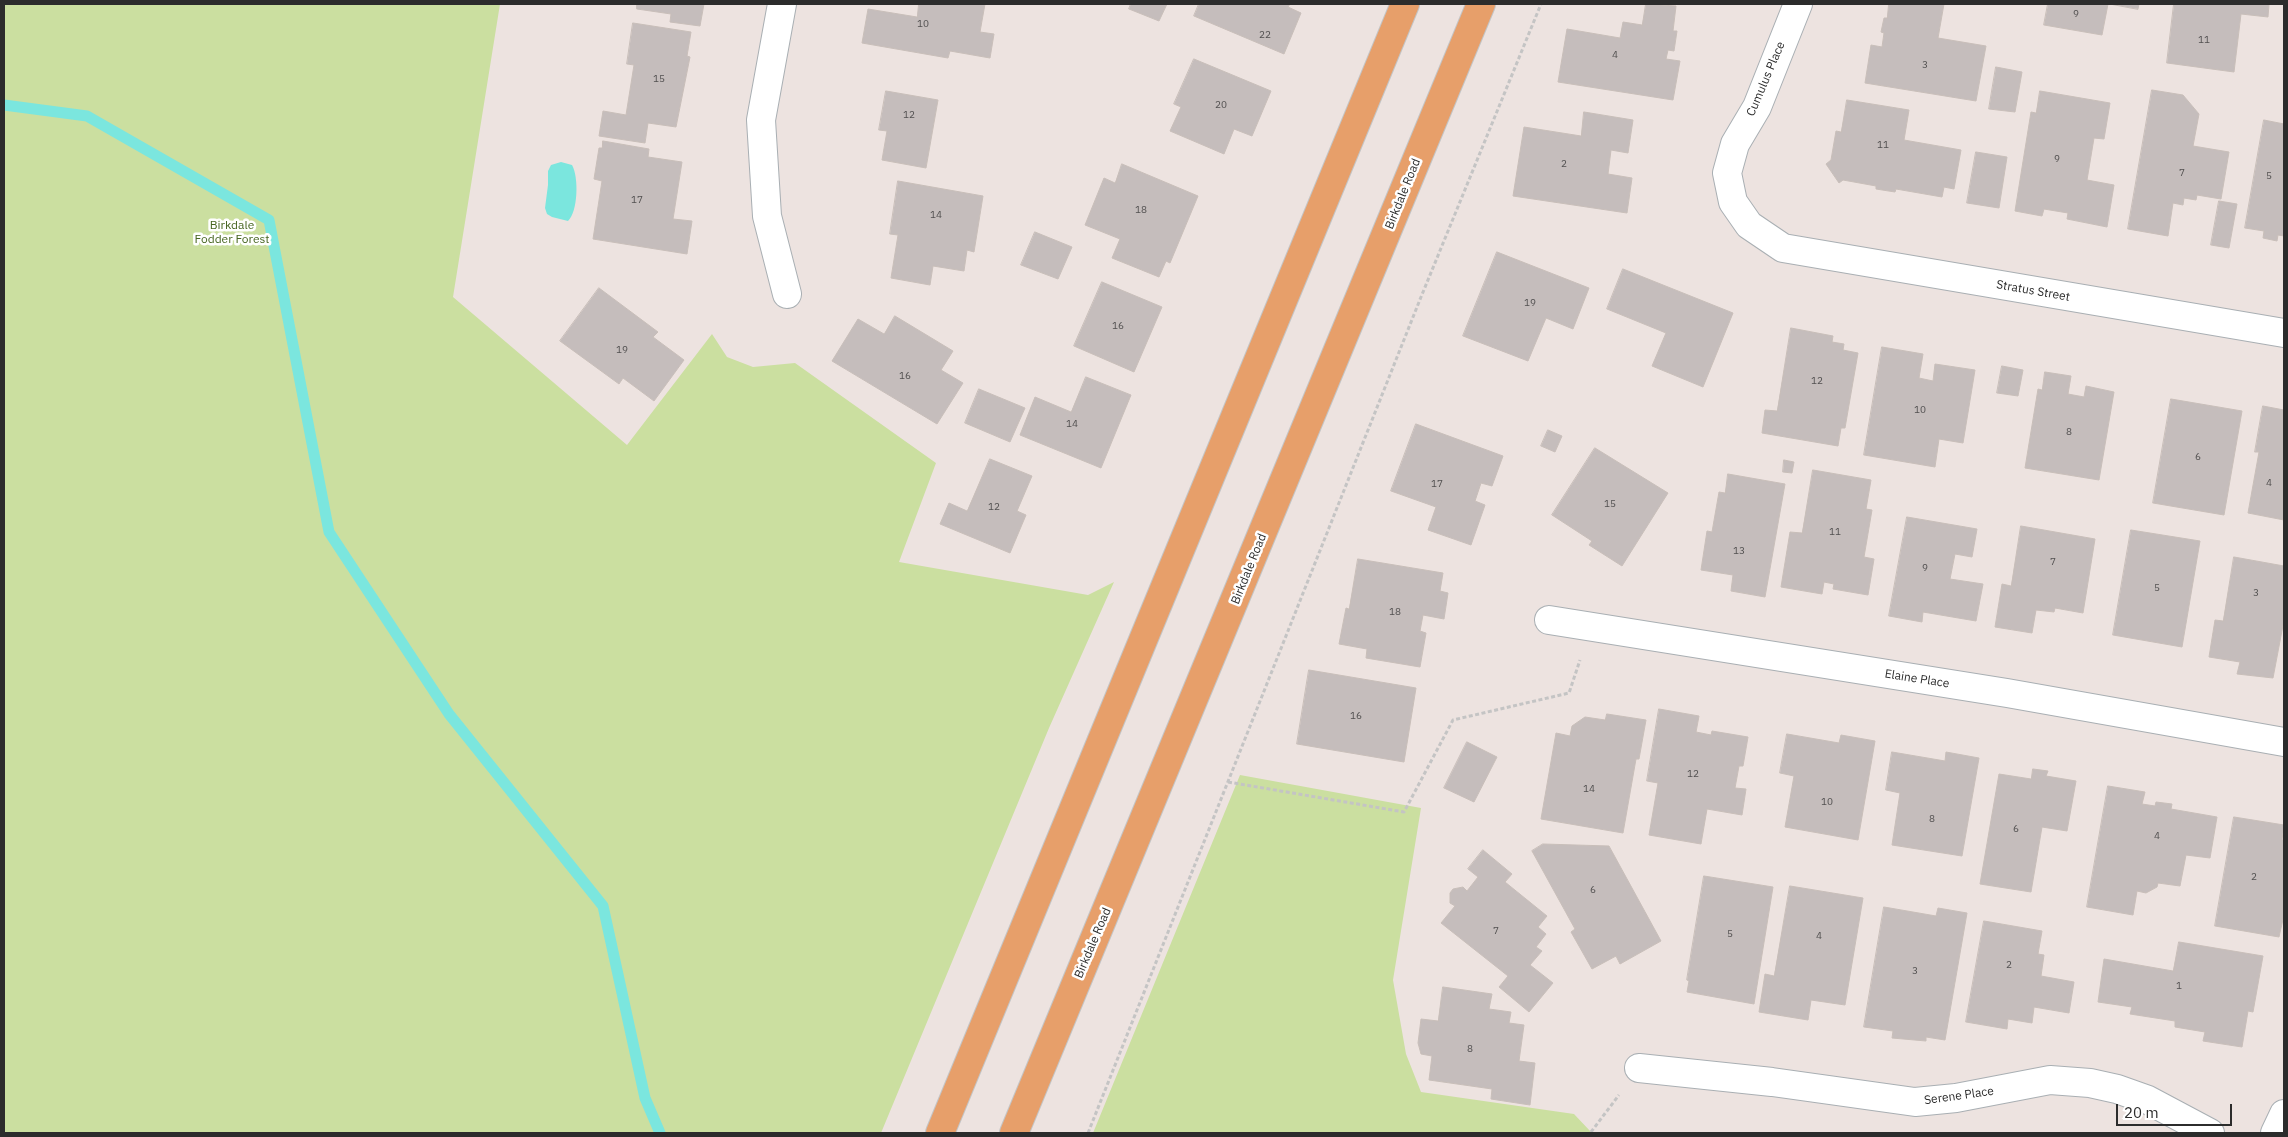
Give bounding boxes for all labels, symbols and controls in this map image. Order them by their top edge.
house number: 9 [2073,8,2079,20]
house number: 10 [917,18,929,30]
house number: 22 [1259,29,1271,41]
house number: 11 [2198,34,2210,46]
street label: Cumulus Place [1744,39,1788,119]
house number: 4 [1612,49,1618,61]
house number: 3 [1922,59,1928,71]
house number: 15 [653,73,665,85]
house number: 20 [1215,99,1227,111]
house number: 12 [903,109,915,121]
house number: 11 [1877,139,1889,151]
house number: 9 [2054,153,2060,165]
street label: Birkdale Road [1382,157,1424,231]
house number: 2 [1561,158,1567,170]
house number: 7 [2179,167,2185,179]
house number: 5 [2266,170,2272,182]
house number: 17 [631,194,643,206]
house number: 18 [1135,204,1147,216]
house number: 14 [930,209,942,221]
park label: Birkdale Fodder Forest [195,219,269,247]
street label: Stratus Street [1995,277,2071,305]
house number: 19 [1524,297,1536,309]
house number: 16 [1112,320,1124,332]
house number: 19 [616,344,628,356]
house number: 16 [899,370,911,382]
house number: 12 [1811,375,1823,387]
house number: 10 [1914,404,1926,416]
house number: 14 [1066,418,1078,430]
house number: 8 [2066,426,2072,438]
house number: 6 [2195,451,2201,463]
house number: 4 [2266,477,2272,489]
house number: 17 [1431,478,1443,490]
house number: 15 [1604,498,1616,510]
house number: 12 [988,501,1000,513]
house number: 11 [1829,526,1841,538]
street label: Birkdale Road [1228,532,1270,606]
house number: 13 [1733,545,1745,557]
house number: 7 [2050,556,2056,568]
house number: 9 [1922,562,1928,574]
house number: 5 [2154,582,2160,594]
house number: 3 [2253,587,2259,599]
house number: 18 [1389,606,1401,618]
street label: Elaine Place [1884,667,1950,691]
house number: 16 [1350,710,1362,722]
house number: 12 [1687,768,1699,780]
house number: 14 [1583,783,1595,795]
house number: 10 [1821,796,1833,808]
house number: 8 [1929,813,1935,825]
house number: 6 [2013,823,2019,835]
house number: 4 [2154,830,2160,842]
house number: 2 [2251,871,2257,883]
house number: 6 [1590,884,1596,896]
street label: Birkdale Road [1072,906,1114,980]
house number: 7 [1493,925,1499,937]
house number: 5 [1727,928,1733,940]
house number: 4 [1816,930,1822,942]
house number: 2 [2006,959,2012,971]
house number: 3 [1912,965,1918,977]
house number: 1 [2176,980,2182,992]
house number: 8 [1467,1043,1473,1055]
street label: Serene Place [1923,1084,1995,1108]
scale bar [2118,1094,2234,1126]
text: 20 m [2124,1103,2159,1122]

